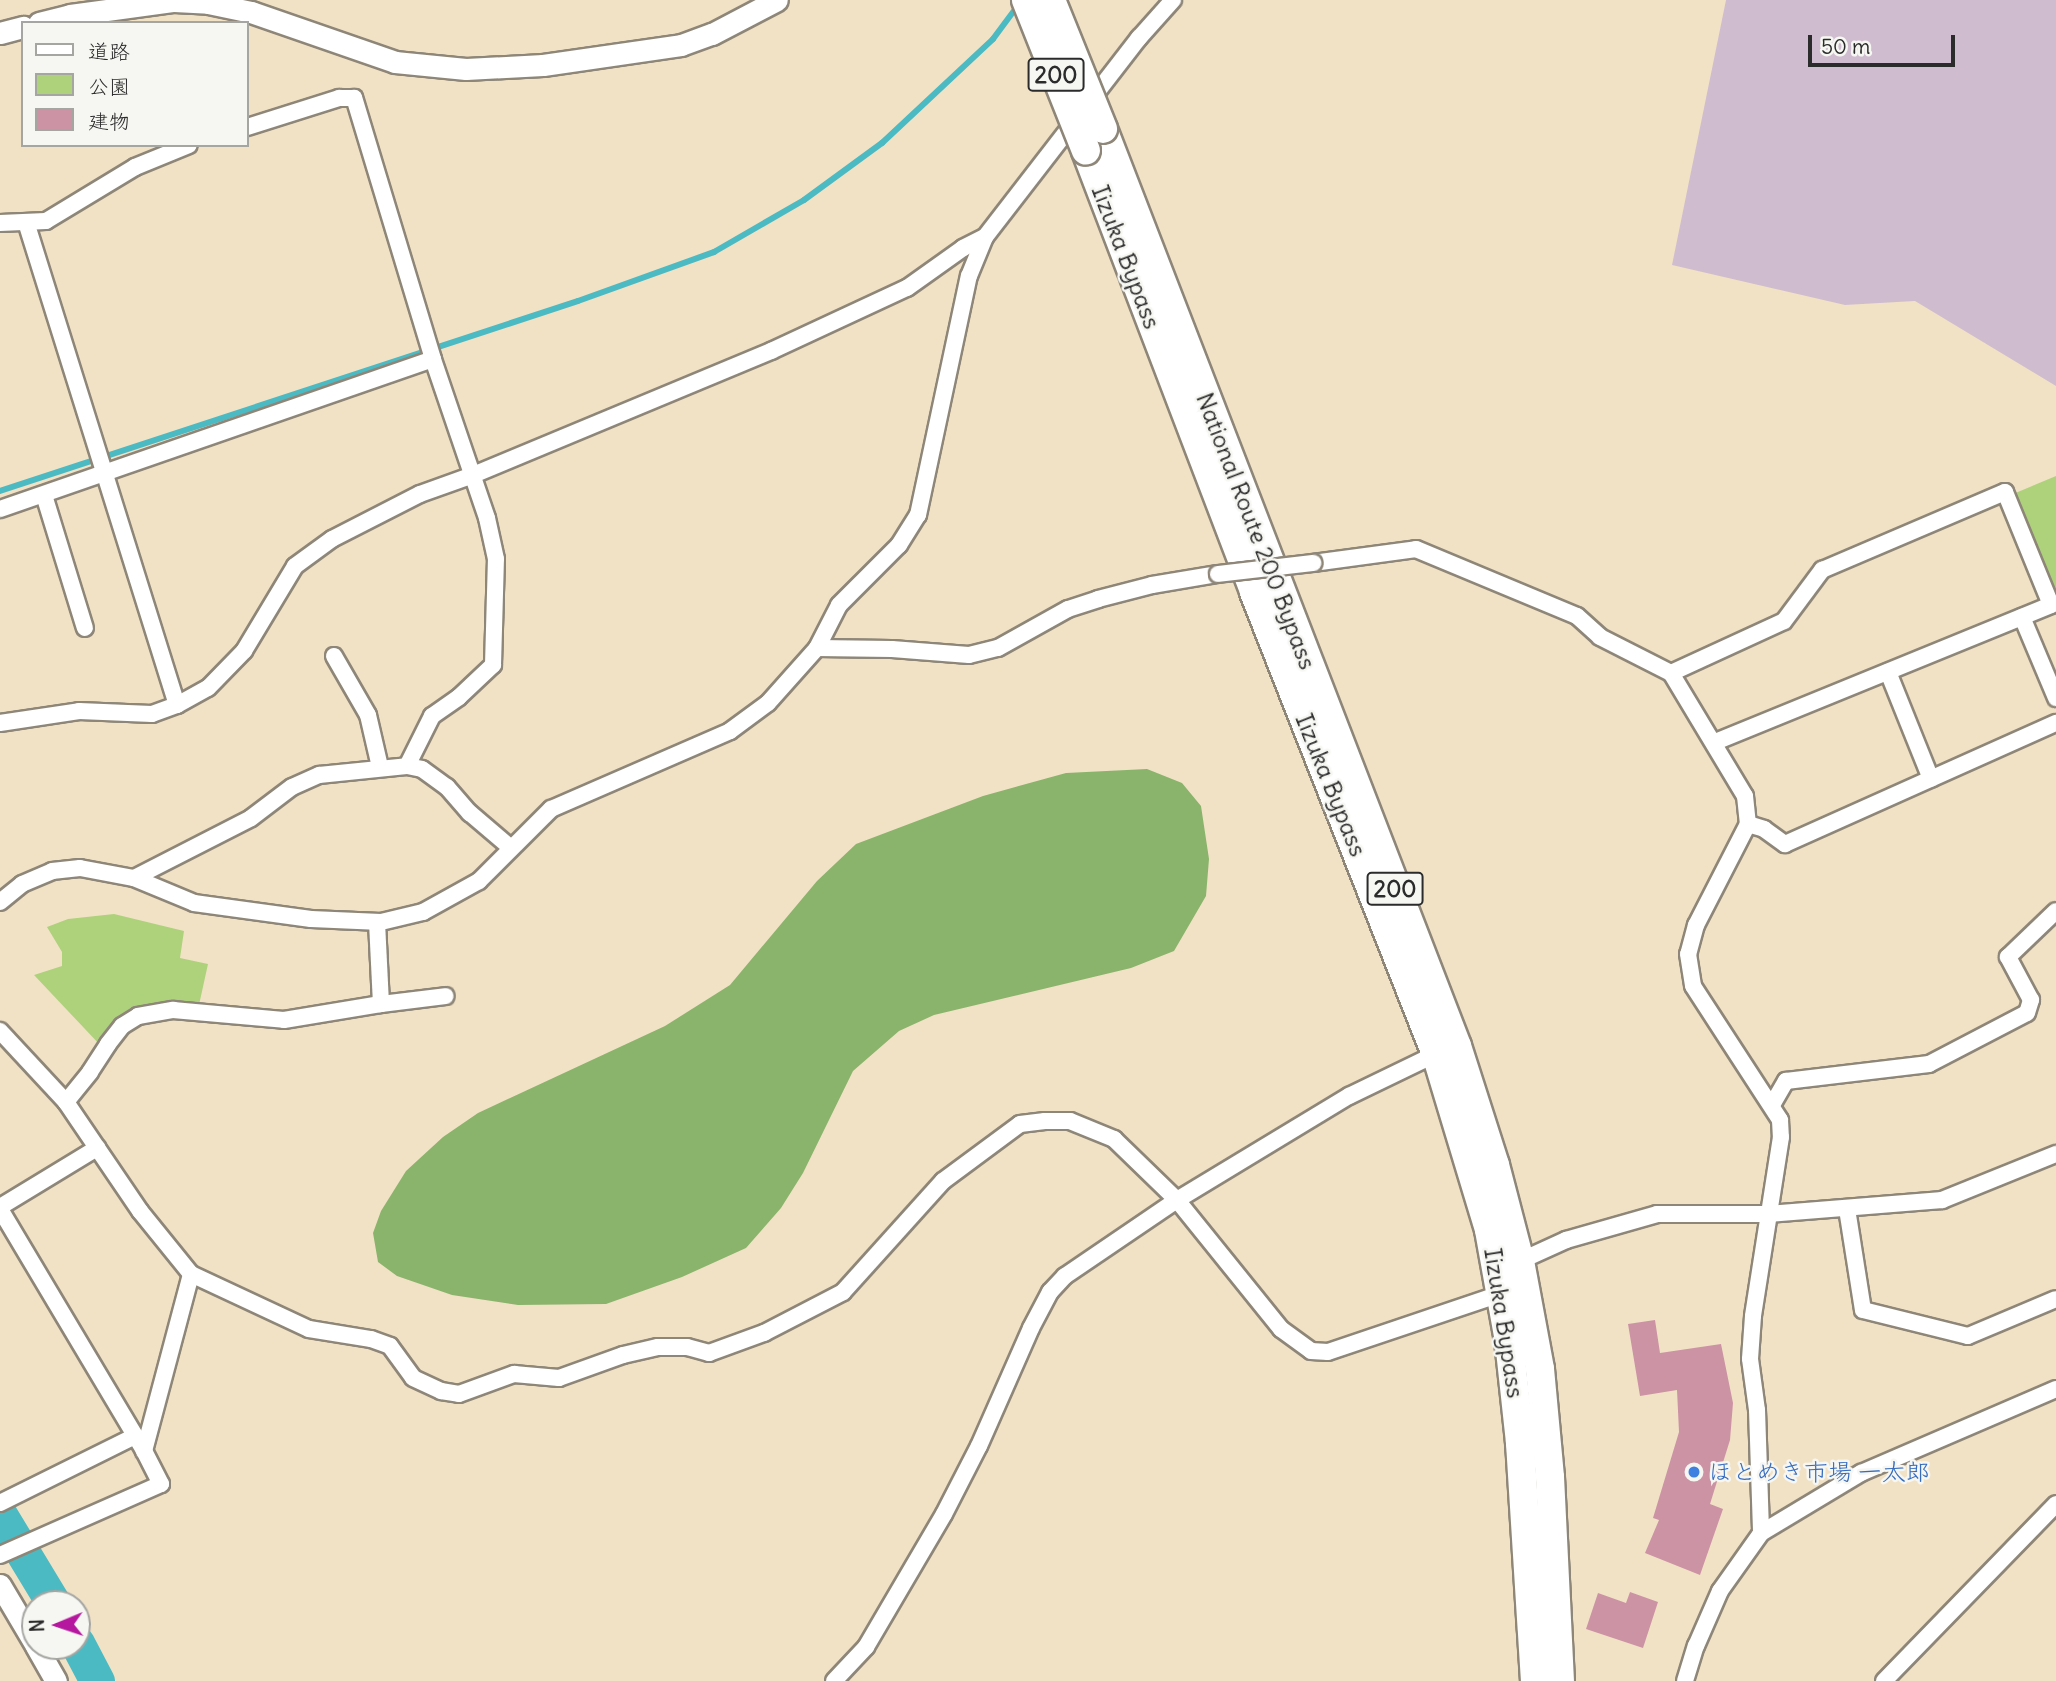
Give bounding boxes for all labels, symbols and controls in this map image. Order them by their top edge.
legend [21,21,248,147]
scale bar [1811,21,1958,65]
text: 50 m [1821,33,1870,60]
text: 道路 [88,38,130,65]
road number: 200 [1026,55,1086,94]
text: 公園 [88,73,130,100]
text: 建物 [88,108,130,135]
street label: Iizuka Bypass [1085,181,1167,333]
street label: National Route 200 Bypass [1190,389,1322,673]
street label: Iizuka Bypass [1289,709,1373,861]
road number: 200 [1365,870,1425,908]
street label: Iizuka Bypass [1478,1246,1530,1400]
place label: ほとめき市場 一太郎 [1708,1458,1930,1486]
marker: ほとめき市場 一太郎 [1686,1464,1702,1480]
north arrow [21,1590,91,1660]
text: N [25,1619,49,1633]

